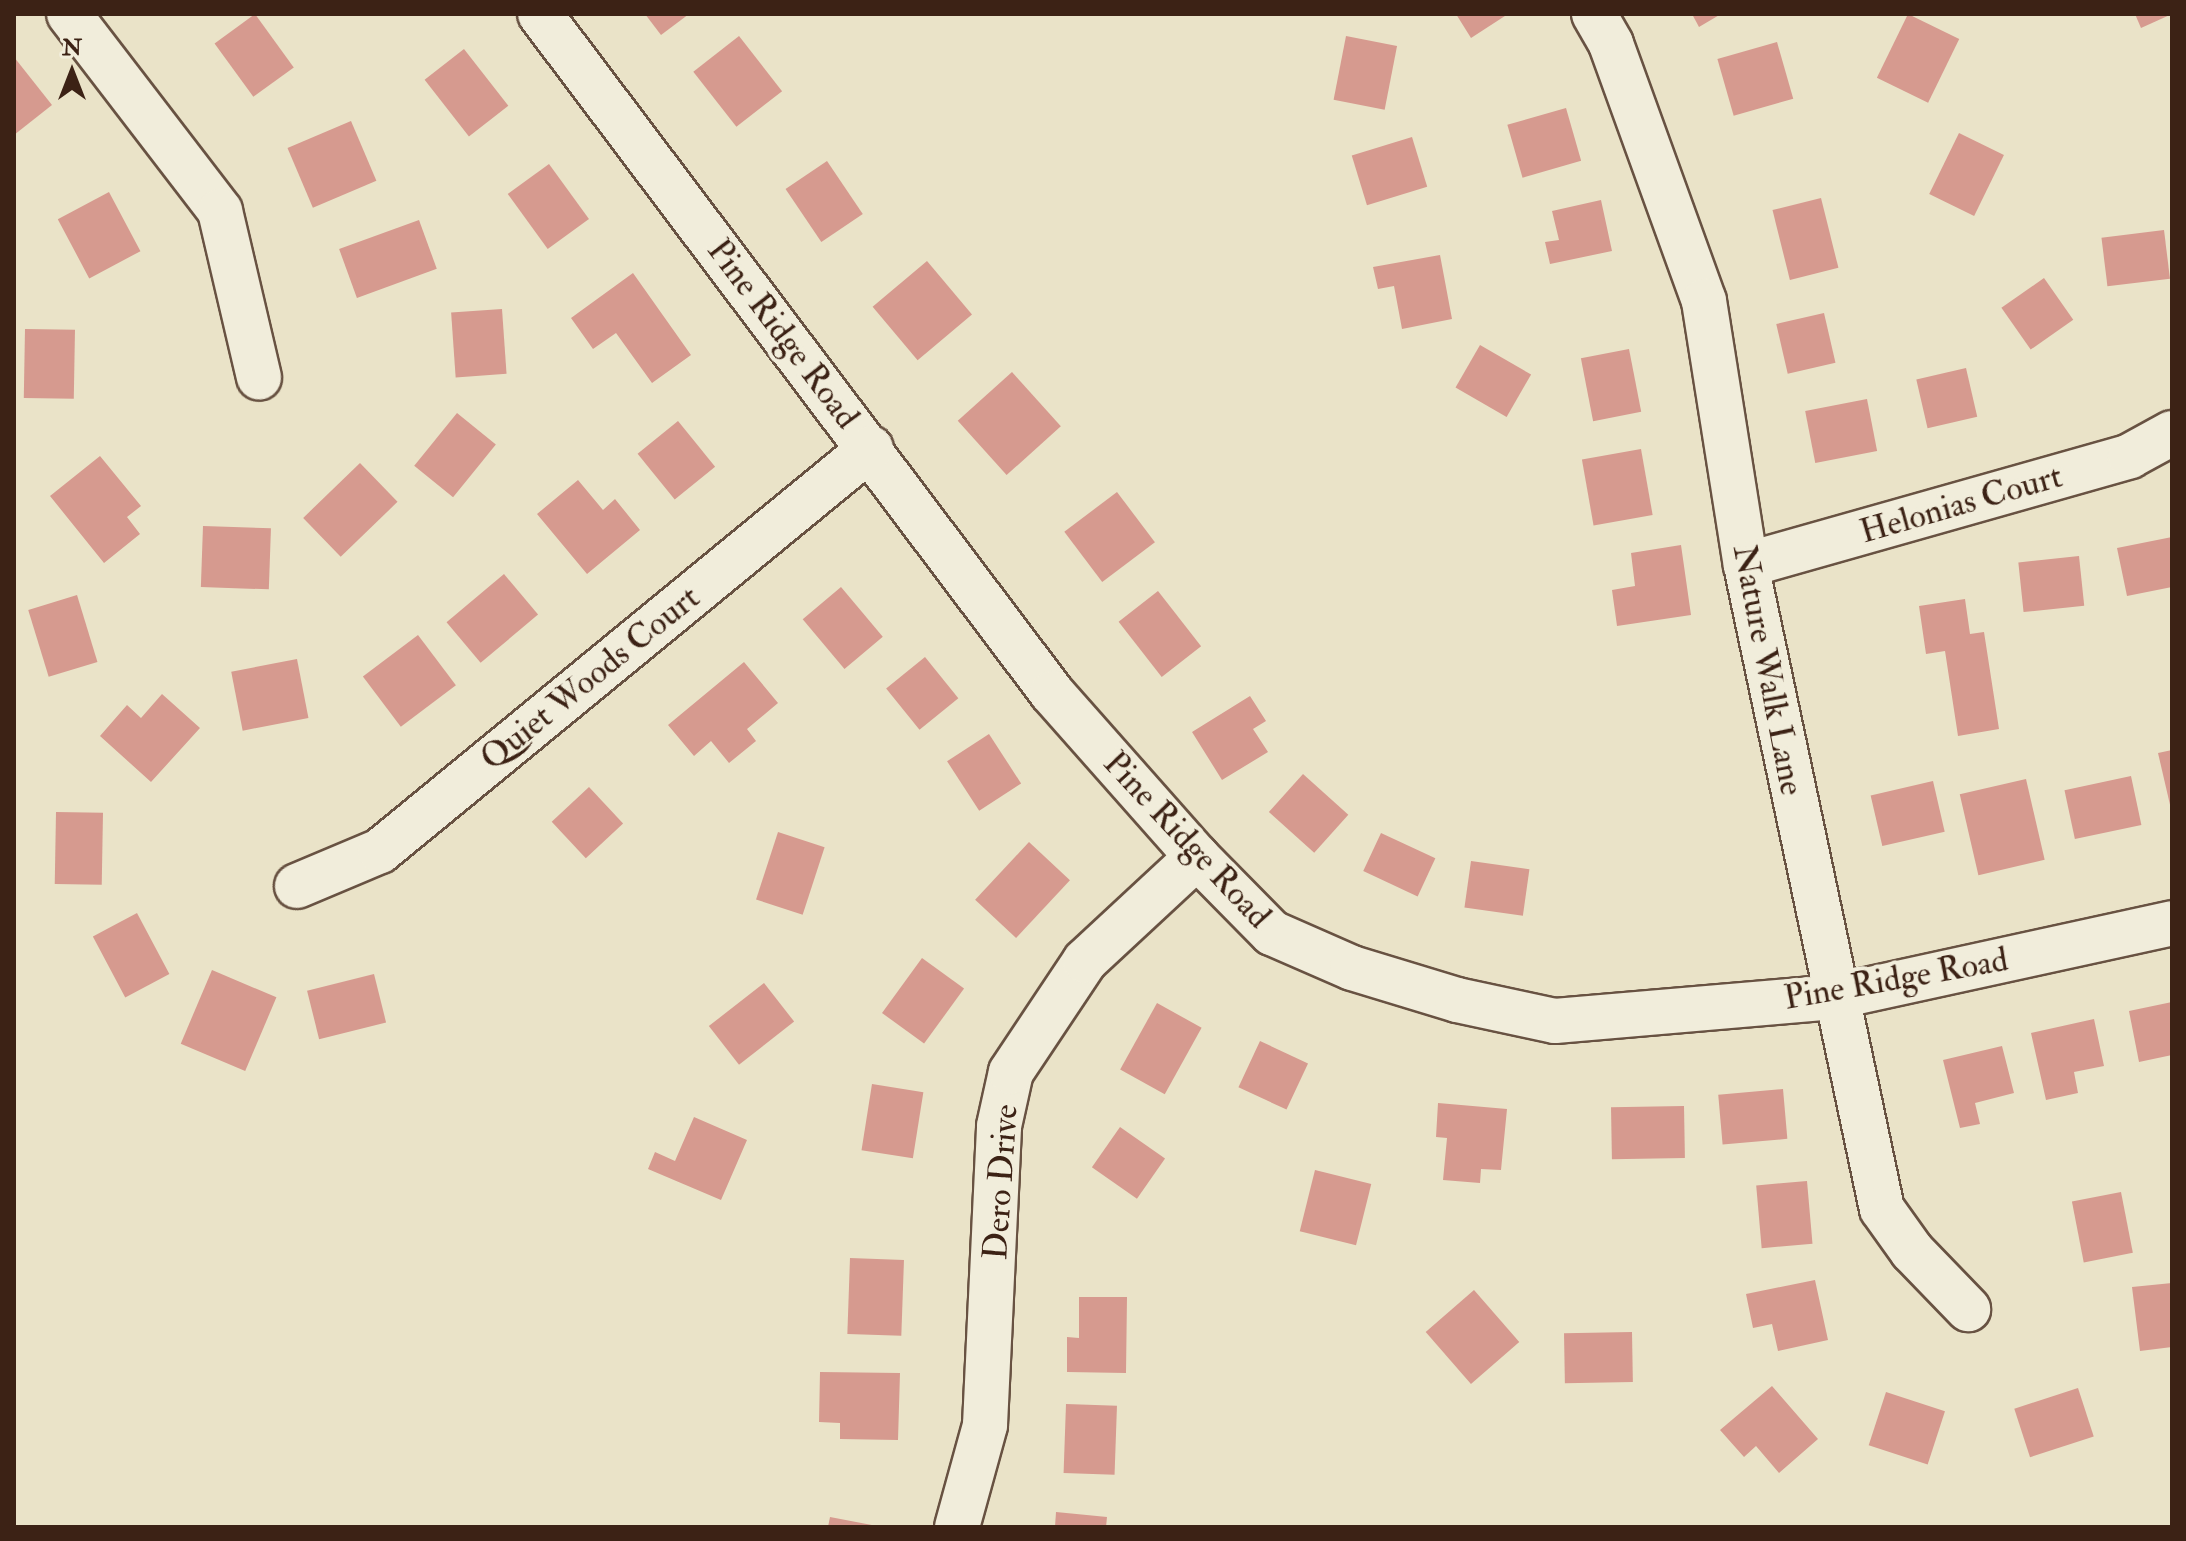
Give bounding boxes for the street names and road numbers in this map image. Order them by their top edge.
street label: Pine Ridge Road [698,231,868,437]
street label: Helonias Court [1855,456,2067,552]
street label: Nature Walk Lane [1724,541,1812,799]
street label: Quiet Woods Court [472,577,708,779]
street label: Pine Ridge Road [1095,743,1279,937]
street label: Pine Ridge Road [1781,939,2011,1019]
street label: Dero Drive [975,1103,1027,1261]

